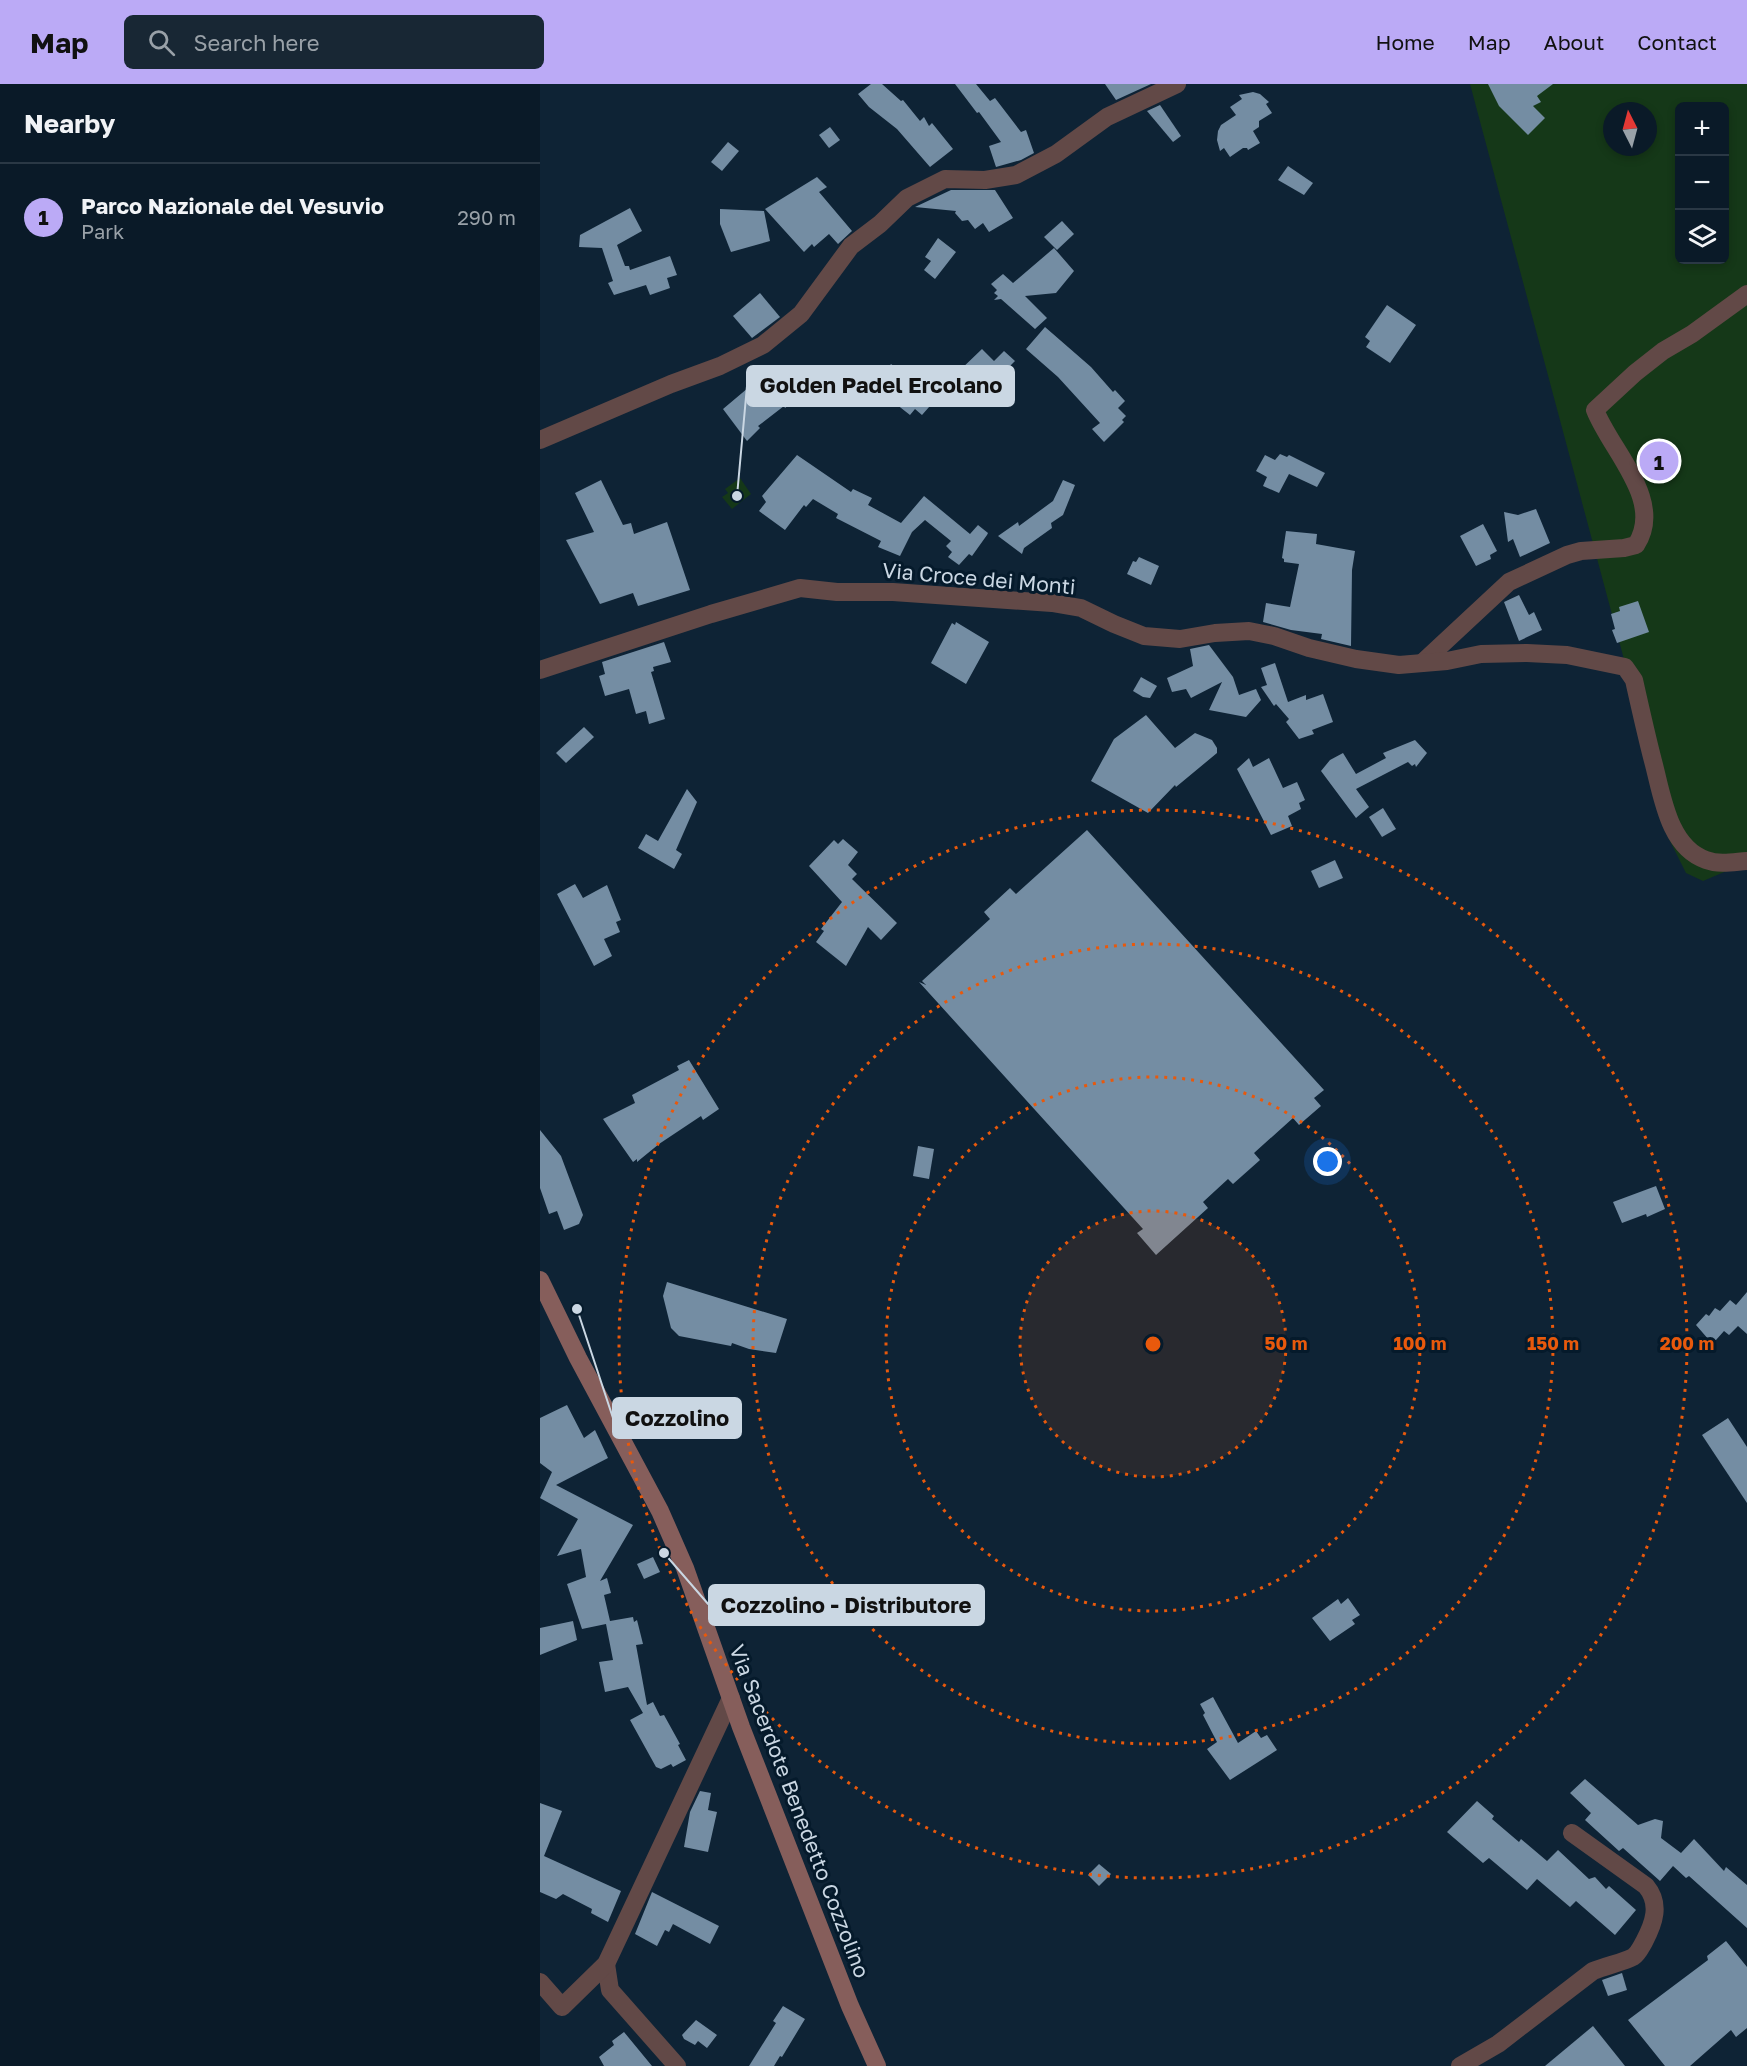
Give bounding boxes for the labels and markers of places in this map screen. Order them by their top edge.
callout: Golden Padel Ercolano [747,366,1014,406]
pin: 1 [1640,438,1678,484]
centre of rings [1143,1334,1163,1354]
callout: Cozzolino [613,1398,741,1438]
callout: Cozzolino - Distributore [709,1585,984,1625]

